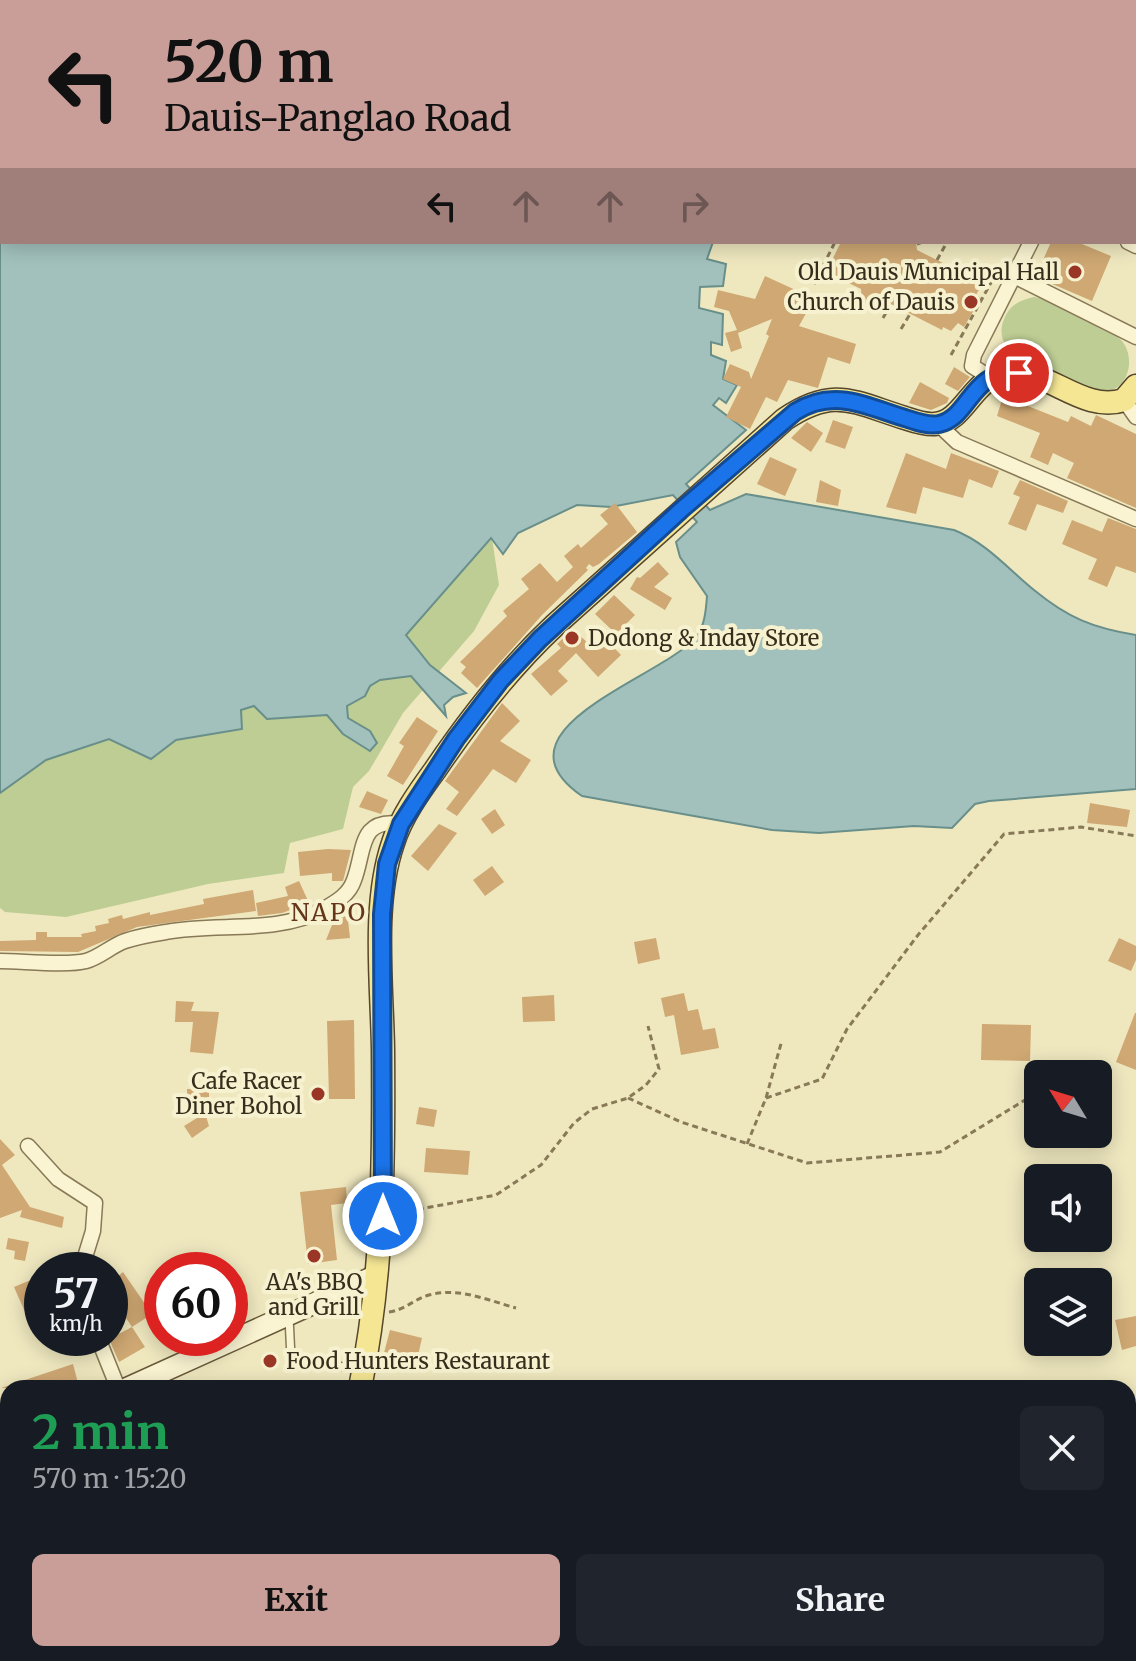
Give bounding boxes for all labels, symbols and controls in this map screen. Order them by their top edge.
text: 520 m [164,27,334,97]
icon: left [32,32,136,136]
text: Dauis-Panglao Road [164,96,511,141]
icon: left [420,184,464,228]
icon: ahead [504,184,548,228]
icon: ahead [588,184,632,228]
icon: right [672,184,716,228]
place label: Old Dauis Municipal Hall [798,258,1059,286]
marker: Old Dauis Municipal Hall [1066,263,1084,281]
place label: Church of Dauis [787,288,955,316]
marker: Church of Dauis [962,293,980,311]
pin [985,339,1053,407]
icon: arrive [997,351,1041,395]
place label: Dodong & Inday Store [588,624,819,652]
marker: Dodong & Inday Store [563,629,581,647]
district label: NAPO [291,897,367,928]
north arrow [1024,1060,1112,1148]
map controls [1024,1060,1112,1356]
place label: Cafe Racer Diner Bohol [175,1067,302,1120]
marker: Cafe Racer Diner Bohol [309,1085,327,1103]
button: sound [1024,1164,1112,1252]
position arrow [341,1174,425,1258]
marker: AA's BBQ and Grill [305,1247,323,1265]
speed limit sign: 60 [144,1252,248,1356]
place label: AA's BBQ and Grill [265,1268,364,1321]
button: layers [1024,1268,1112,1356]
text: 57 [53,1269,99,1319]
text: km/h [50,1311,102,1336]
place label: Food Hunters Restaurant [286,1347,550,1375]
marker: Food Hunters Restaurant [261,1352,279,1370]
text: 2 min [32,1402,169,1462]
button: close [1020,1406,1104,1490]
text: 570 m · 15:20 [32,1462,187,1495]
button: Exit [32,1554,560,1646]
button: Share [576,1554,1104,1646]

